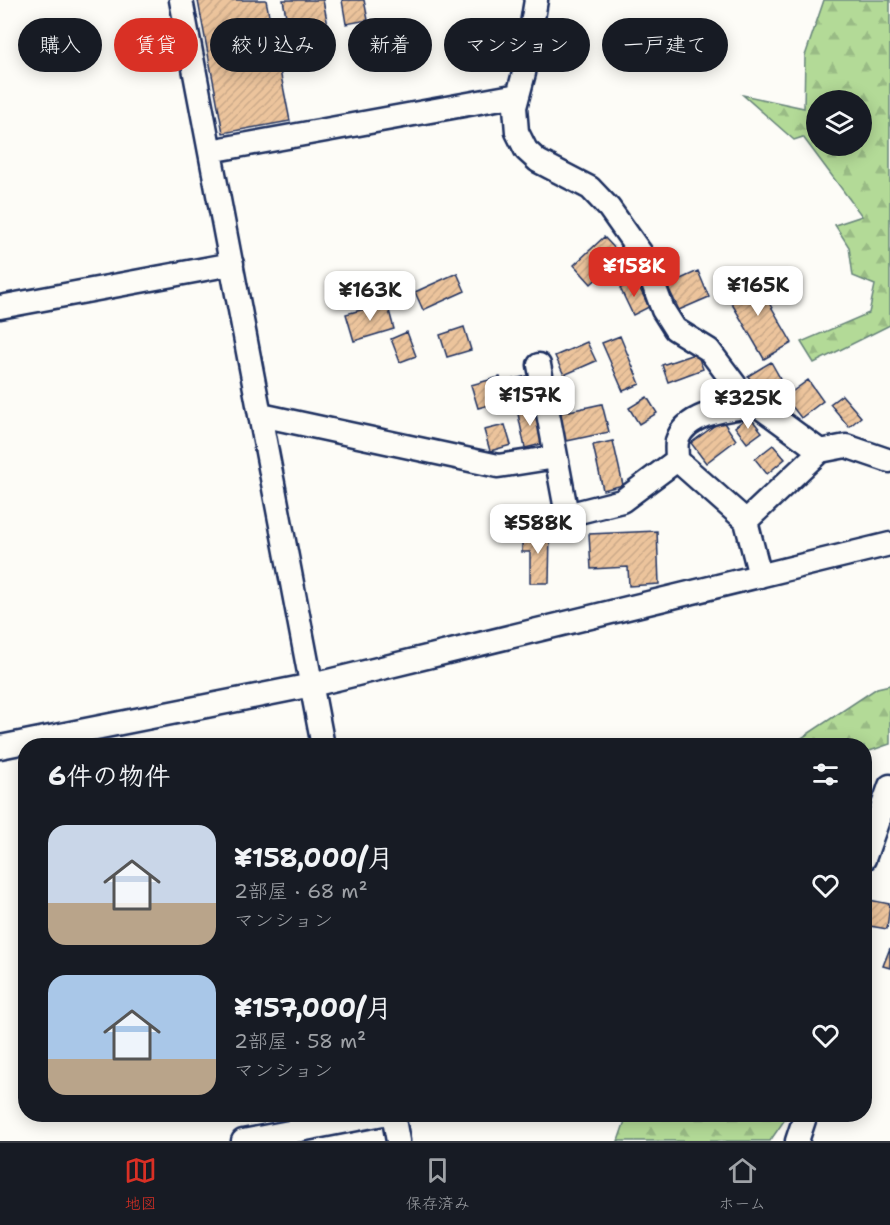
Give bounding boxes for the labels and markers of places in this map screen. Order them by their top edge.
pin: ¥158K [592,247,676,298]
pin: ¥165K [716,266,800,317]
pin: ¥163K [328,271,412,322]
pin: ¥157K [488,376,572,427]
pin: ¥325K [706,379,790,430]
pin: ¥588K [496,504,580,555]

